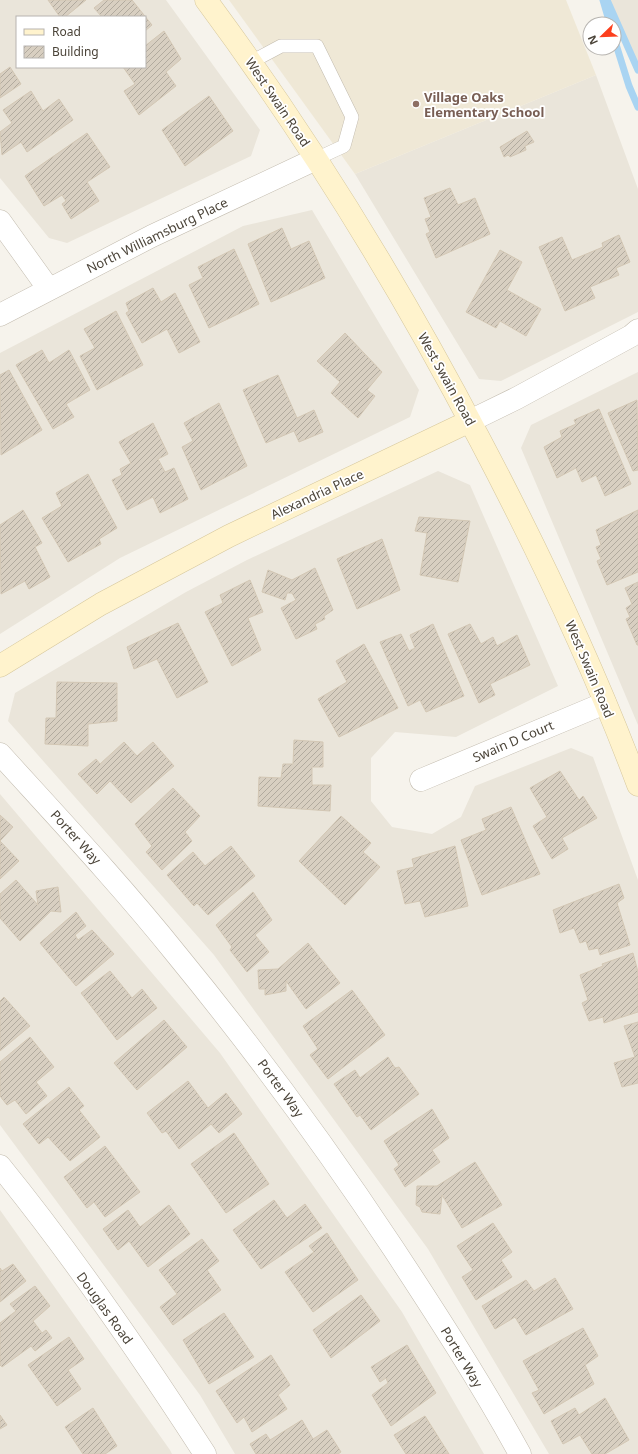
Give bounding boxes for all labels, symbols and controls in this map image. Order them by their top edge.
legend [16,16,146,68]
north arrow [582,16,622,56]
text: Road [52,23,81,40]
text: N [584,33,601,47]
text: Building [52,43,99,60]
street label: West Swain Road [241,54,315,150]
place label: Village Oaks Elementary School [424,88,544,121]
marker: Village Oaks Elementary School [411,99,421,109]
street label: North Williamsburg Place [83,193,231,277]
street label: West Swain Road [414,329,480,429]
street label: Alexandria Place [268,465,366,523]
street label: West Swain Road [561,618,619,720]
street label: Swain D Court [470,716,557,766]
street label: Porter Way [47,806,106,868]
street label: Porter Way [254,1055,308,1121]
street label: Douglas Road [73,1268,137,1348]
street label: Porter Way [437,1323,487,1391]

